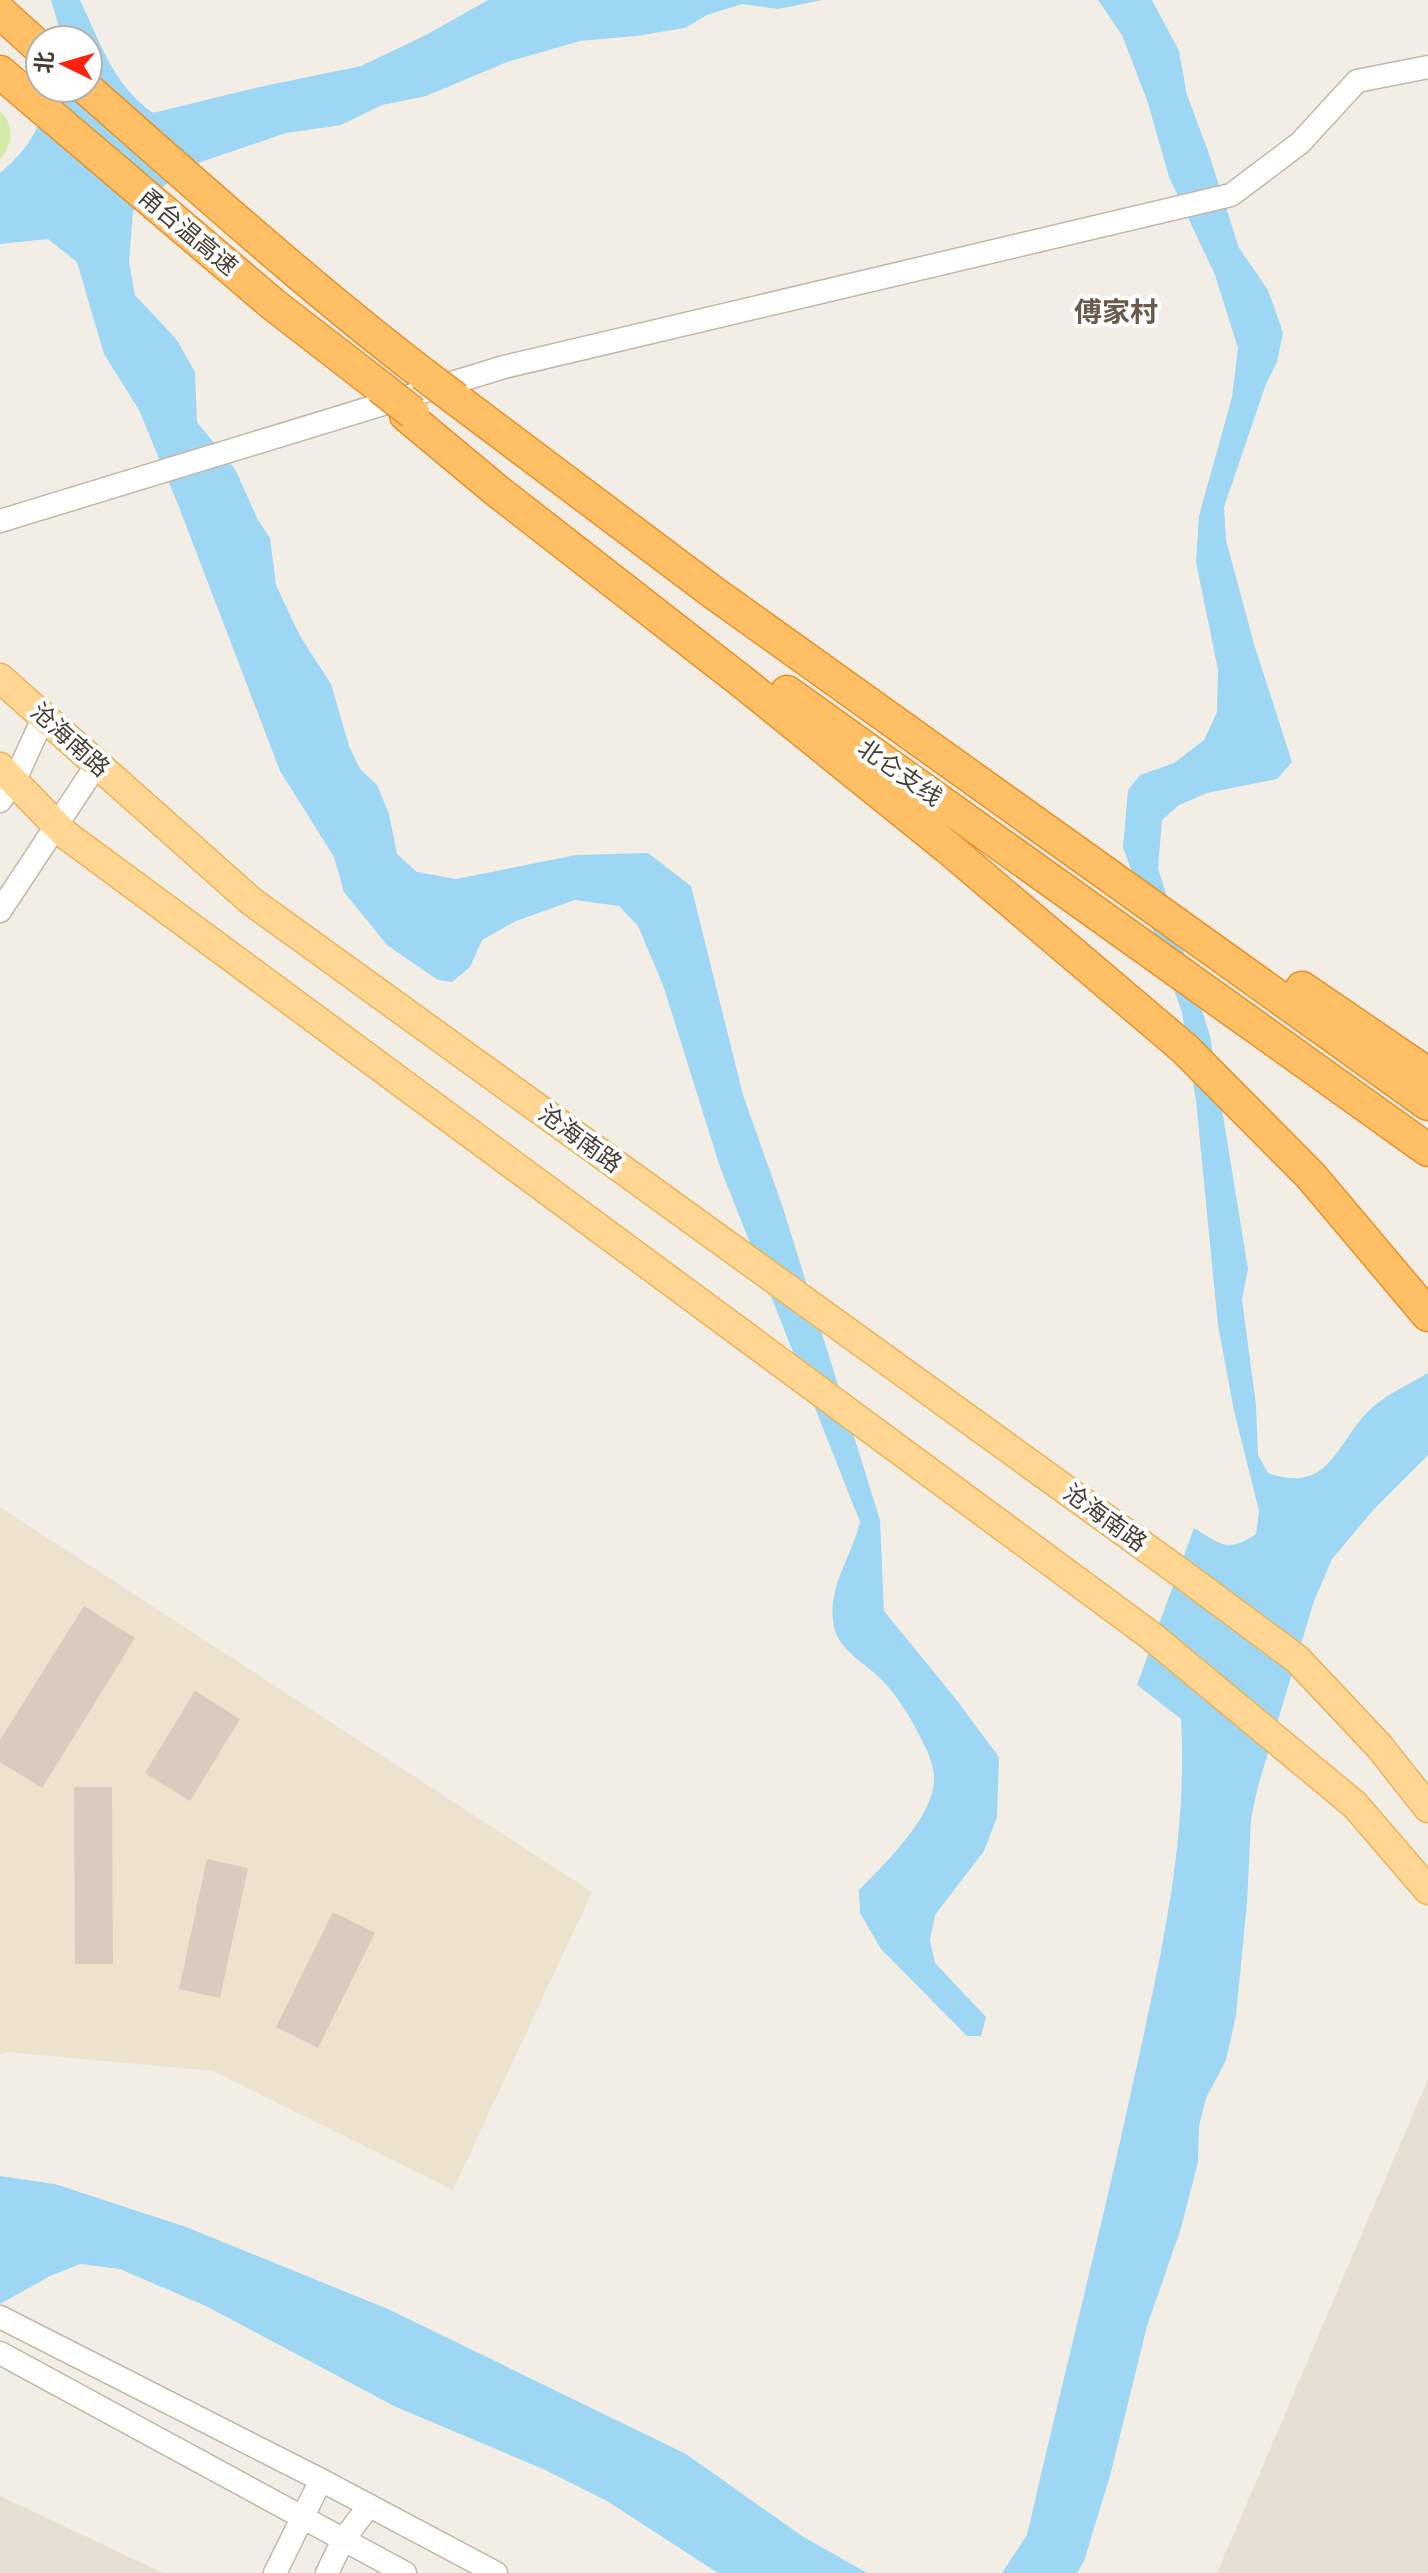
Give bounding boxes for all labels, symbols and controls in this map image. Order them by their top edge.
north arrow [24,24,104,104]
text: 北 [30,50,59,74]
street label: 甬台温高速 [132,182,244,282]
district label: 傅家村 [1074,296,1158,330]
street label: 沧海南路 [24,697,116,783]
street label: 北仑支线 [852,733,948,813]
street label: 沧海南路 [532,1099,628,1179]
street label: 沧海南路 [1057,1478,1153,1558]

